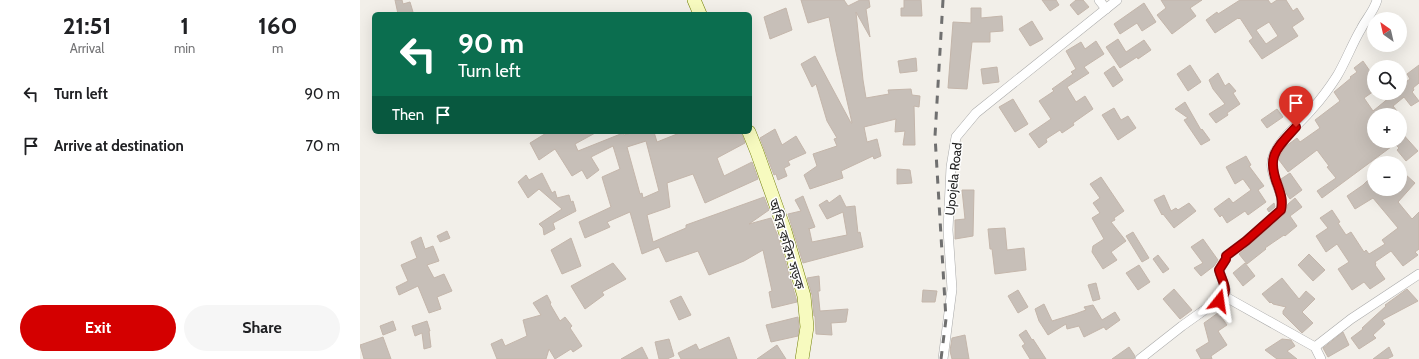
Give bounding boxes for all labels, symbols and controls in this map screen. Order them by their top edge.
text: 21:51 [63,11,111,40]
text: 1 [180,11,189,40]
text: 160 [258,11,297,40]
north arrow [1367,12,1407,52]
map controls [1367,12,1407,196]
text: 90 m [458,26,524,60]
icon: left [392,28,444,80]
text: Arrival [70,40,104,56]
text: min [174,40,195,56]
text: m [272,40,283,56]
text: Turn left [458,60,521,82]
button: search [1367,60,1407,100]
icon: left [20,83,42,105]
text: Turn left [54,85,108,103]
text: 90 m [304,85,340,103]
pin [1279,86,1313,127]
icon: arrive [1285,92,1307,114]
icon: arrive [432,104,454,126]
text: Then [392,106,424,124]
button: + [1367,108,1407,148]
icon: arrive [20,135,42,157]
text: Arrive at destination [54,137,184,155]
text: 70 m [306,137,340,155]
street label: Upojela Road [941,142,966,216]
button: − [1367,156,1407,196]
street label: অধির করিম সড়ক [765,196,809,292]
position arrow [1198,280,1240,322]
button: Exit [20,305,176,351]
button: Share [184,305,340,351]

